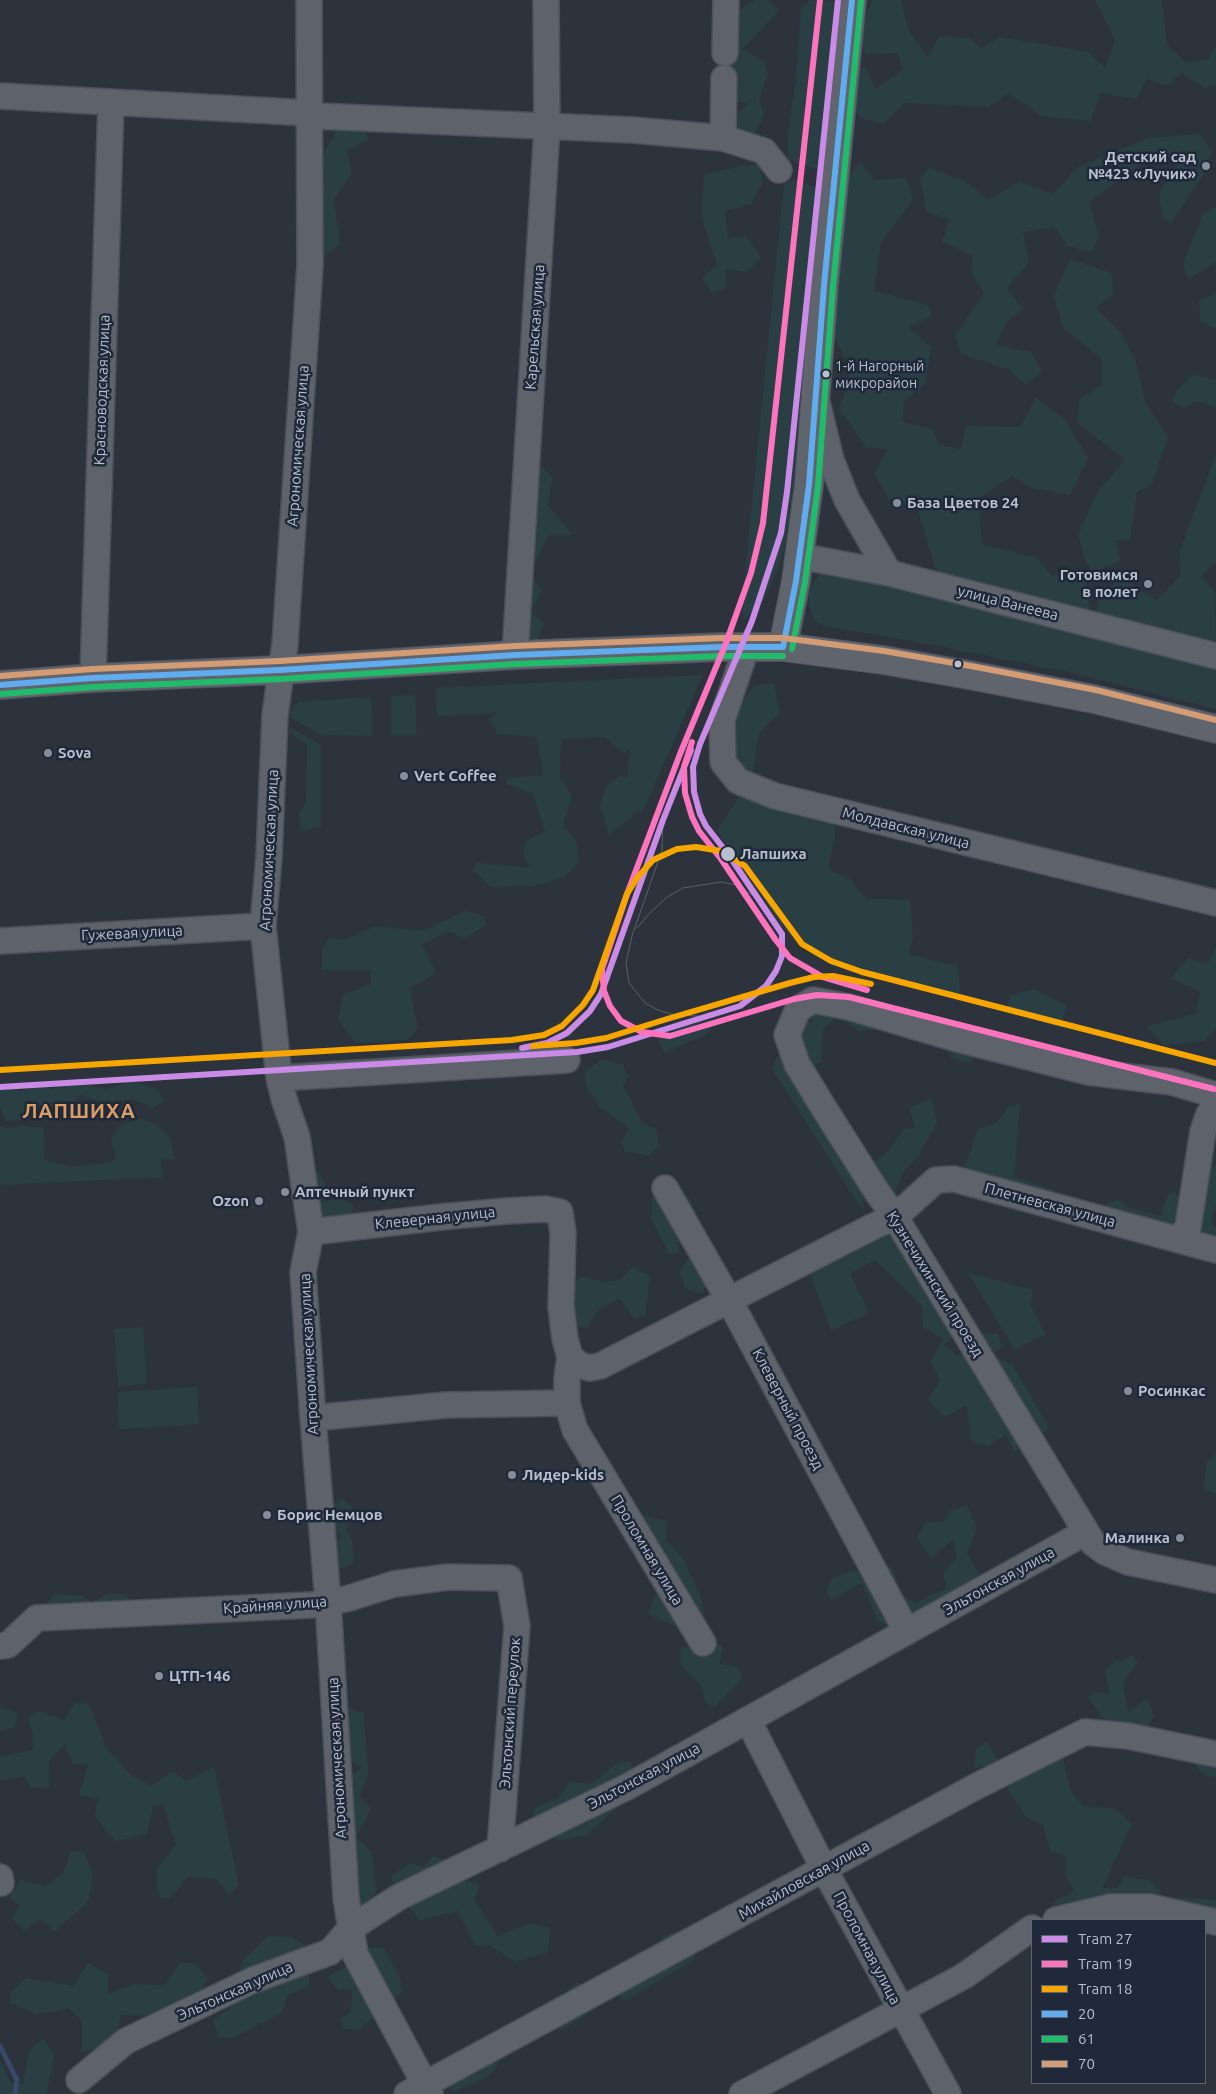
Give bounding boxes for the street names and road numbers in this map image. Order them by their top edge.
street label: Карельская улица [522,264,548,390]
street label: Красноводская улица [90,314,114,466]
street label: Агрономическая улица [283,365,313,527]
street label: улица Ванеева [956,582,1060,624]
street label: Агрономическая улица [256,769,282,931]
street label: Молдавская улица [841,804,971,852]
street label: Гужевая улица [81,921,183,945]
street label: Плетневская улица [983,1179,1117,1231]
street label: Клеверная улица [374,1203,496,1233]
street label: Кузнечихинский проезд [883,1208,987,1360]
street label: Агрономическая улица [296,1273,322,1435]
street label: Клеверный проезд [748,1345,828,1473]
street label: Проломная улица [607,1492,687,1608]
street label: Эльтонская улица [940,1543,1058,1619]
street label: Крайняя улица [223,1592,327,1618]
street label: Эльтонский переулок [496,1637,524,1789]
street label: Агрономическая улица [324,1677,350,1839]
street label: Эльтонская улица [585,1739,703,1813]
street label: Михайловская улица [735,1837,873,1923]
street label: Проломная улица [830,1888,904,2008]
street label: Эльтонская улица [175,1958,295,2024]

